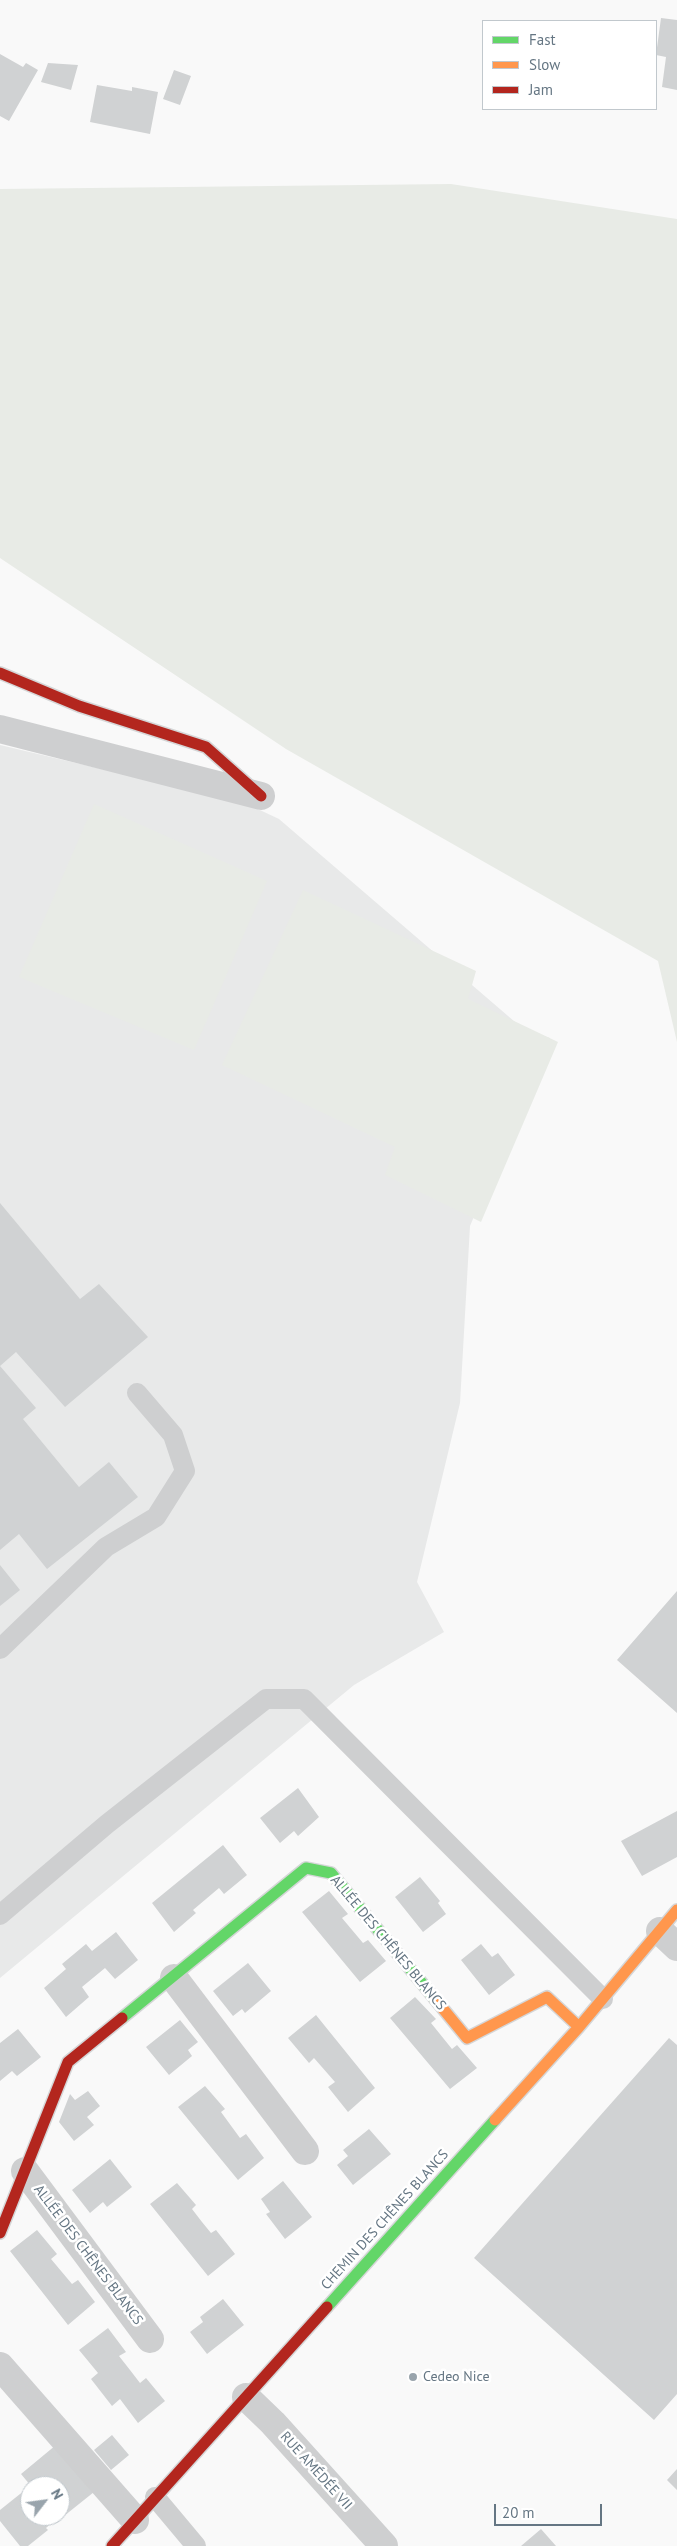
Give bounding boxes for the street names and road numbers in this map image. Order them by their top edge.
street label: ALLÉE DES CHÊNES BLANCS [327,1872,449,2014]
street label: CHEMIN DES CHÊNES BLANCS [318,2147,452,2293]
street label: ALLÉE DES CHÊNES BLANCS [30,2182,146,2328]
street label: RUE AMÉDÉE VII [276,2428,356,2514]

